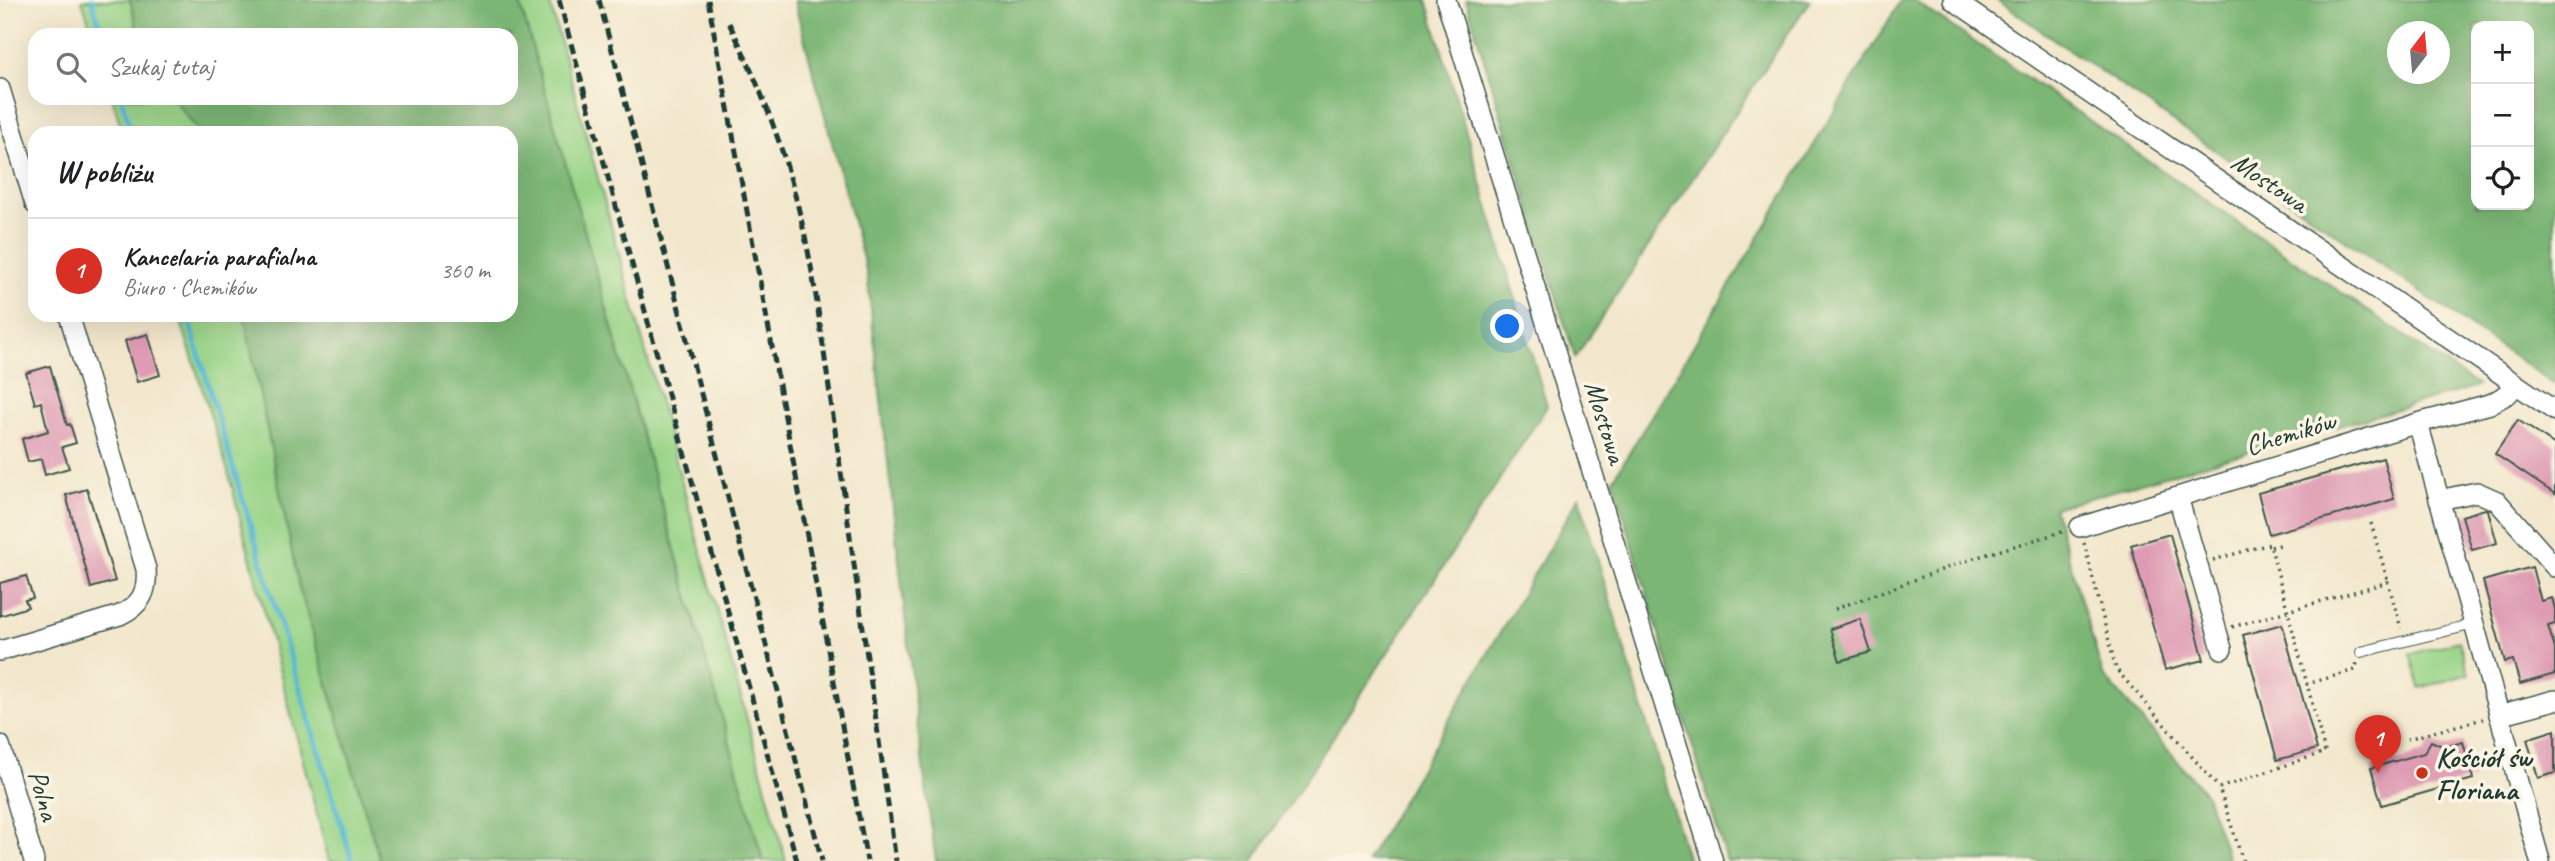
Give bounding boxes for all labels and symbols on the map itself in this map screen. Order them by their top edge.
north arrow [2387,21,2450,84]
street label: Mostowa [2225,144,2317,222]
your location [1490,309,1524,343]
street label: Mostowa [1577,376,1636,470]
street label: Chemików [2241,402,2342,463]
pin: 1 [2355,715,2401,773]
place label: Kościół św Floriana [2436,740,2534,807]
marker: Kościół św Floriana [2414,765,2430,781]
street label: Polna [20,766,68,826]

